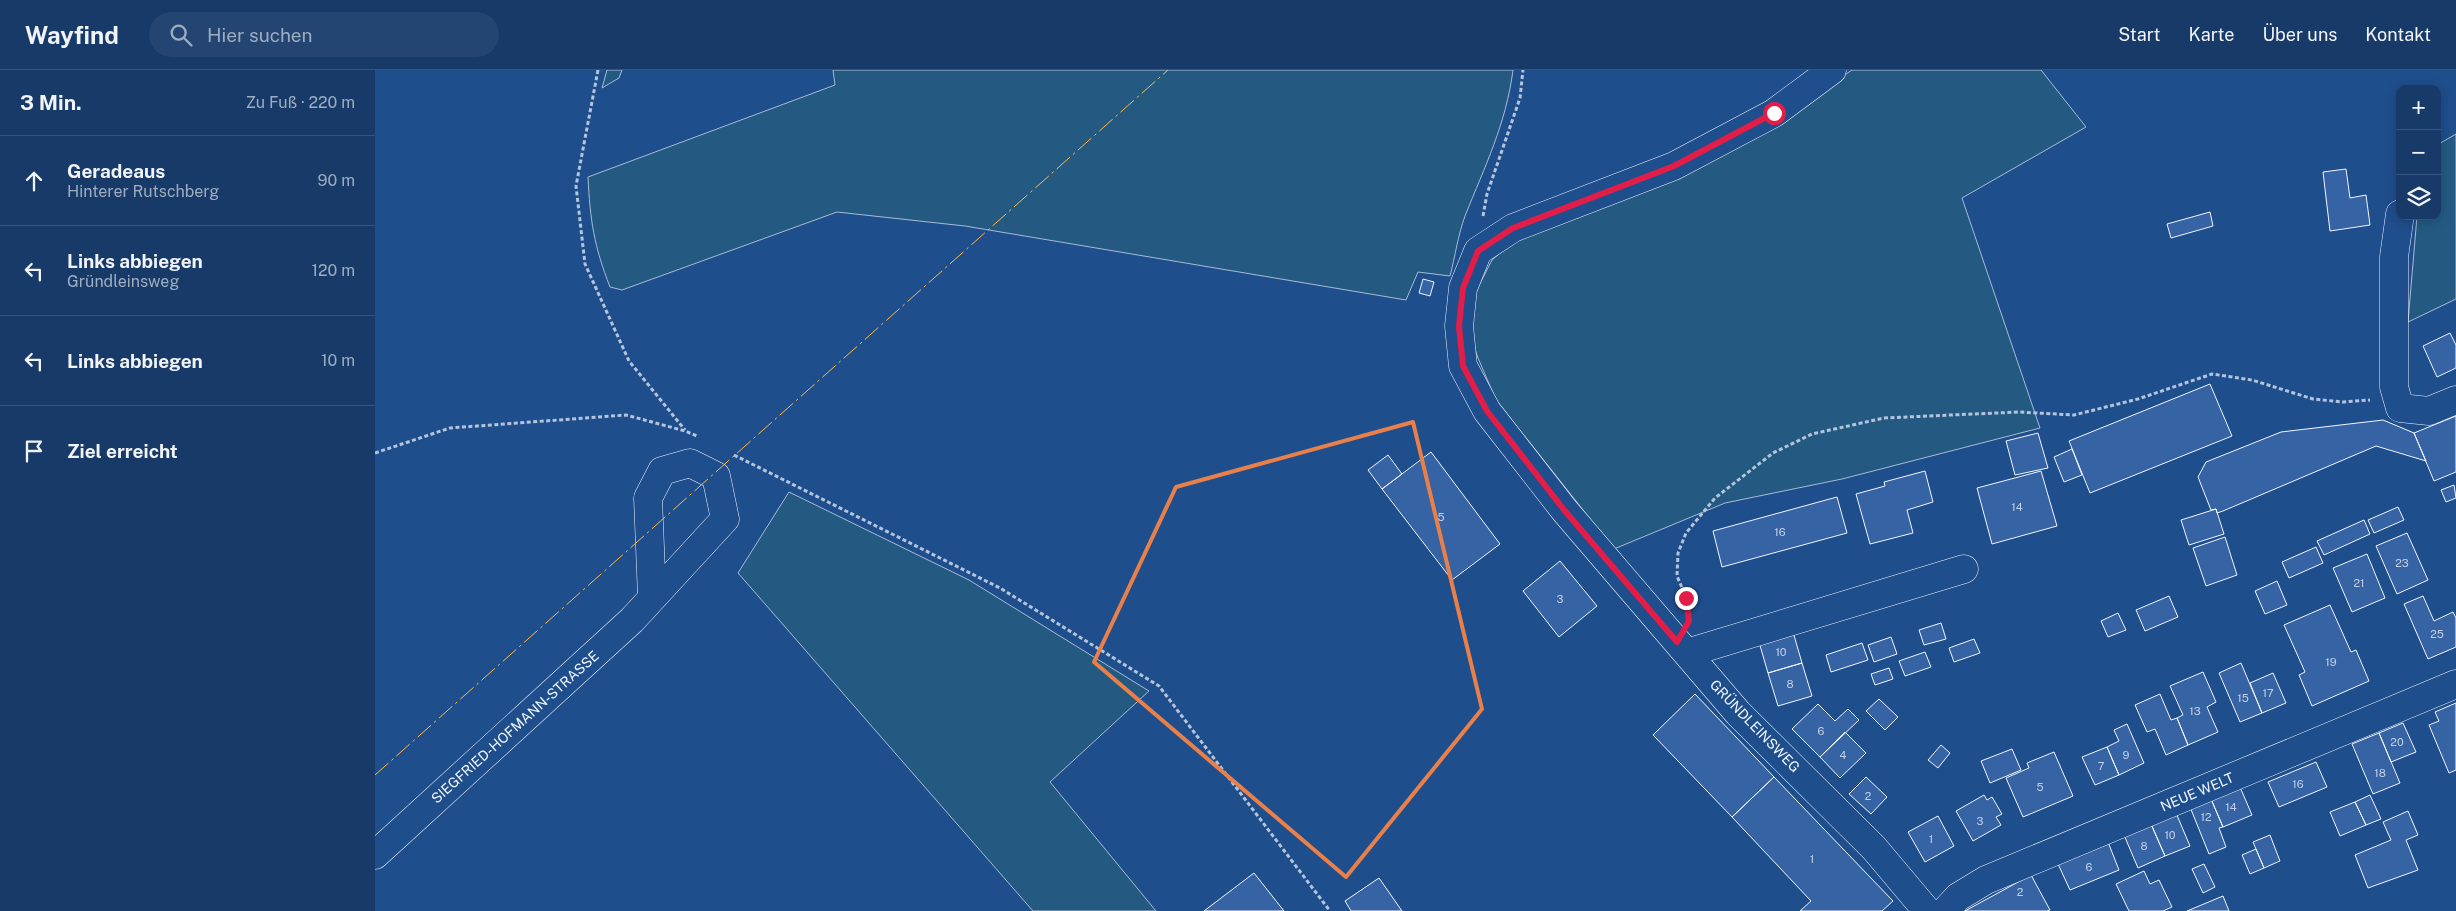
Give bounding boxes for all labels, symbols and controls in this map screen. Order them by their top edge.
search box [149,12,499,57]
text: Wayfind [25,21,119,49]
icon: search [167,21,195,49]
text: Hier suchen [207,24,313,46]
text: Start [2118,24,2161,45]
text: Karte [2189,24,2234,45]
text: Über uns [2262,24,2337,45]
text: Kontakt [2365,24,2431,45]
map controls [2396,85,2441,220]
button: + [2396,85,2441,130]
text: 3 Min. [20,90,82,115]
text: Zu Fuß · 220 m [246,93,355,112]
route start [1763,102,1786,125]
button: − [2396,130,2441,175]
text: Geradeaus [67,160,165,182]
icon: ahead [20,167,48,195]
text: 90 m [318,171,355,190]
button: layers [2396,175,2441,220]
text: Hinterer Rutschberg [67,182,219,201]
text: Links abbiegen [67,250,203,272]
icon: left [20,257,48,285]
text: 120 m [311,261,355,280]
text: Gründleinsweg [67,272,179,291]
icon: left [20,347,48,375]
text: Links abbiegen [67,350,203,372]
text: 10 m [321,351,355,370]
icon: arrive [20,437,48,465]
text: Ziel erreicht [67,440,178,462]
house number: 14 [2011,501,2023,513]
house number: 5 [1437,511,1445,523]
house number: 16 [1774,526,1786,538]
house number: 23 [2395,557,2409,569]
house number: 21 [2353,577,2365,589]
route end [1675,587,1698,610]
house number: 3 [1557,593,1564,605]
house number: 25 [2430,628,2444,640]
house number: 10 [1775,646,1787,658]
street label: SIEGFRIED-HOFMANN-STRASSE [428,648,602,806]
house number: 19 [2325,656,2337,668]
street label: GRÜNDLEINSWEG [1707,675,1805,776]
house number: 8 [1786,678,1794,690]
house number: 17 [2262,687,2274,699]
house number: 15 [2237,692,2249,704]
house number: 13 [2189,705,2201,717]
house number: 6 [1818,725,1825,737]
house number: 20 [2390,736,2404,748]
house number: 4 [1840,749,1847,761]
house number: 9 [2123,749,2130,761]
house number: 7 [2098,760,2105,772]
house number: 18 [2374,767,2386,779]
street label: NEUE WELT [2158,769,2236,815]
house number: 16 [2292,778,2304,790]
house number: 5 [2036,781,2044,793]
house number: 2 [1865,790,1872,802]
house number: 14 [2225,801,2237,813]
house number: 12 [2200,811,2212,823]
house number: 3 [1977,815,1984,827]
house number: 10 [2164,829,2176,841]
house number: 1 [1929,833,1933,845]
house number: 8 [2140,840,2148,852]
house number: 1 [1810,853,1814,865]
house number: 6 [2086,861,2093,873]
house number: 2 [2017,886,2024,898]

